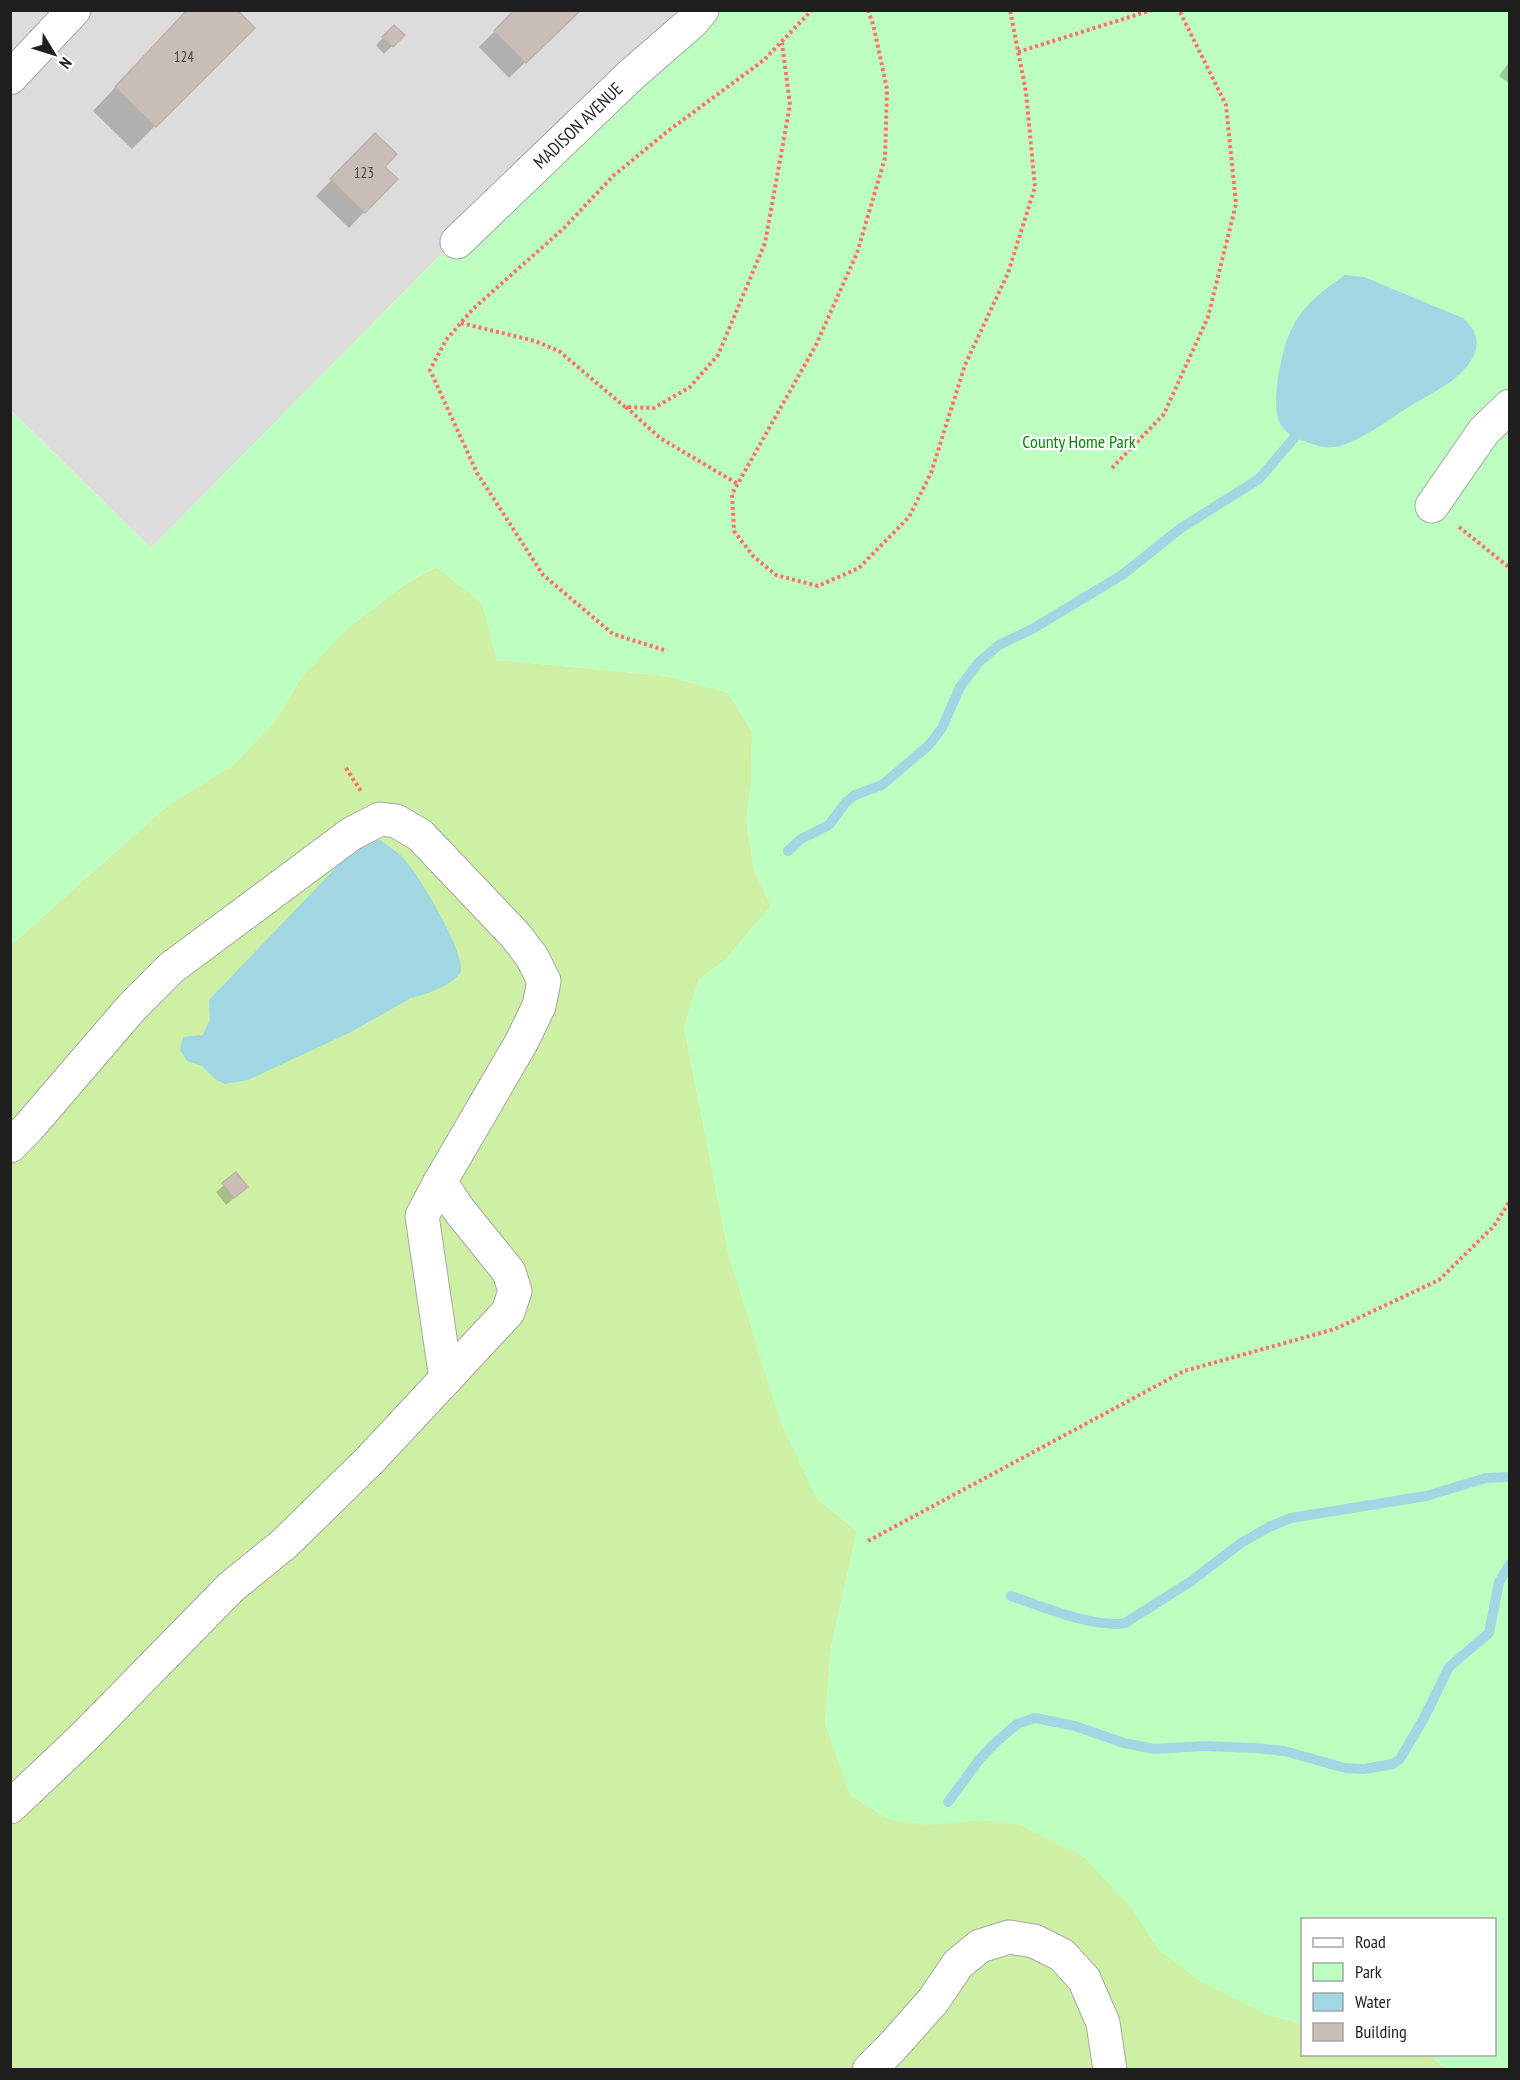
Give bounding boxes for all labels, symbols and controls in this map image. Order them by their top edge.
north arrow [24,24,84,84]
house number: 124 [174,47,194,66]
text: N [55,54,76,73]
street label: MADISON AVENUE [528,77,627,173]
house number: 123 [354,163,374,182]
park label: County Home Park [1022,430,1136,453]
legend [1301,1918,1496,2056]
text: Road [1355,1930,1386,1953]
text: Park [1355,1960,1382,1983]
text: Water [1355,1990,1391,2013]
text: Building [1355,2020,1407,2043]

